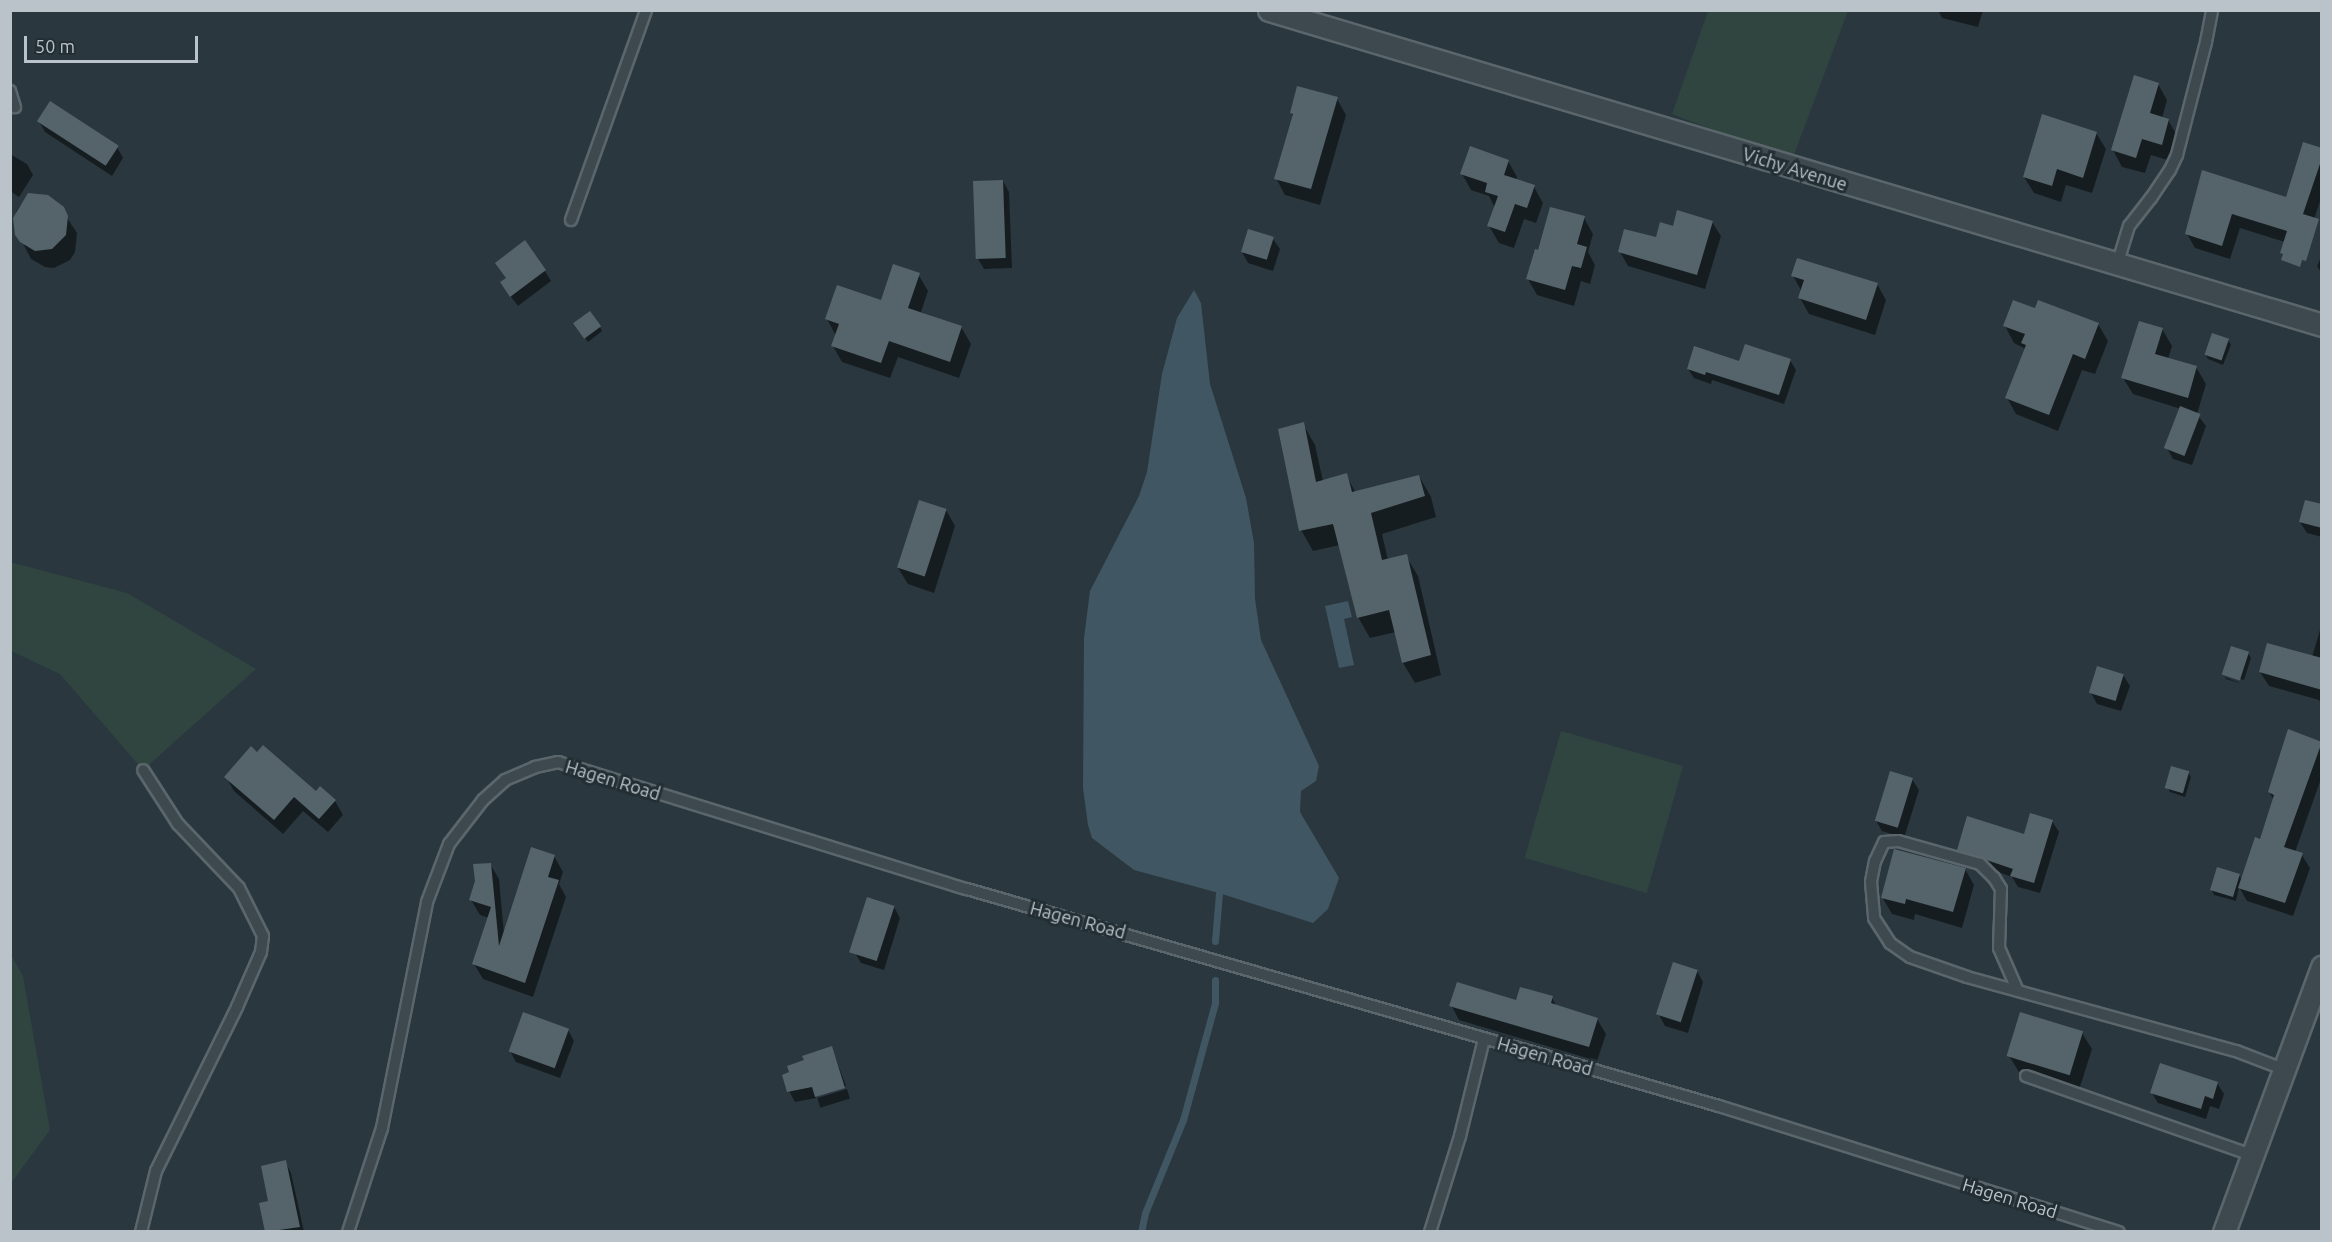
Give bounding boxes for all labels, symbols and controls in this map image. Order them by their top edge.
scale bar [27,24,201,62]
text: 50 m [35,36,75,56]
street label: Vichy Avenue [1740,143,1850,195]
street label: Hagen Road [563,755,663,805]
street label: Hagen Road [1028,897,1128,943]
street label: Hagen Road [1495,1032,1595,1080]
street label: Hagen Road [1960,1173,2060,1223]

